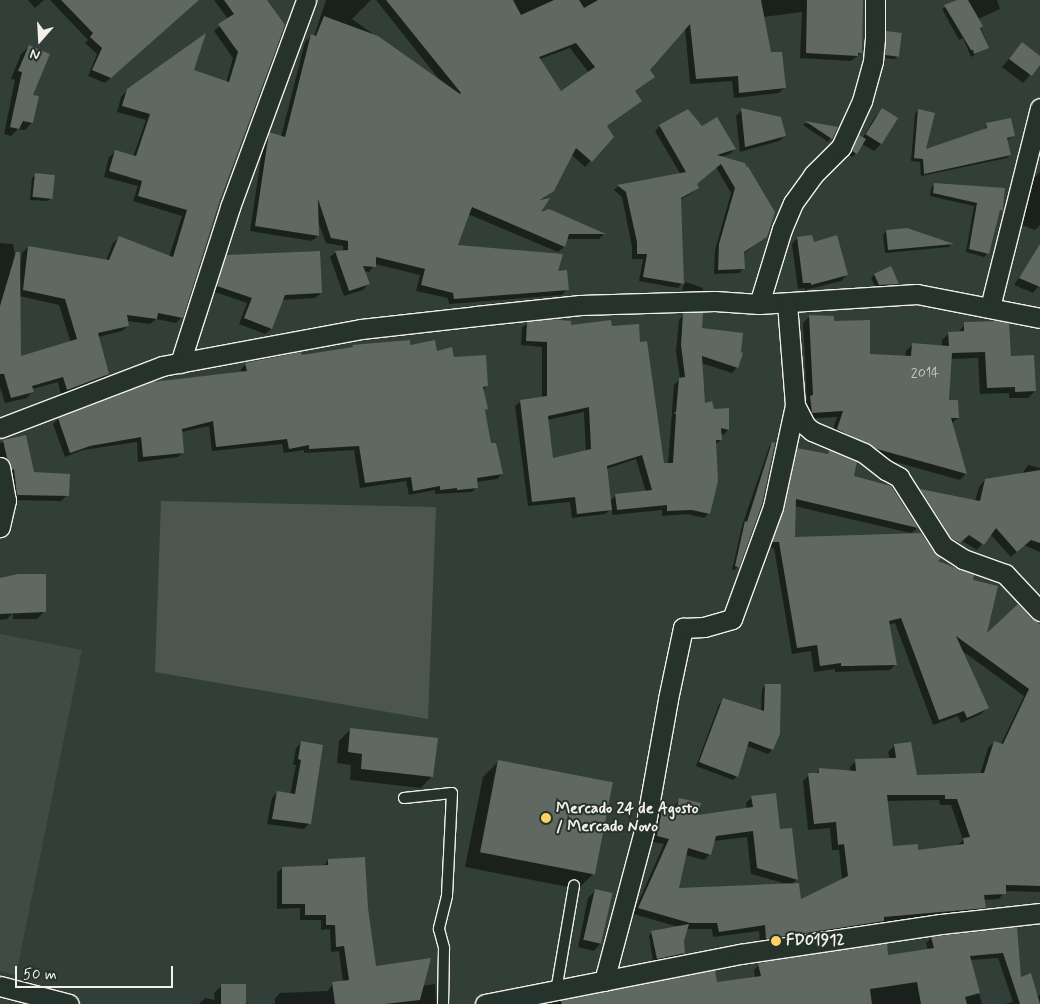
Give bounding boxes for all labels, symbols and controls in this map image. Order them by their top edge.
north arrow [15,15,65,65]
text: N [28,44,42,64]
house number: 2014 [911,365,939,381]
place label: Mercado 24 de Agosto / Mercado Novo [556,799,699,837]
marker: Mercado 24 de Agosto / Mercado Novo [540,812,552,824]
place label: FD01912 [786,931,845,951]
marker: FD01912 [770,935,782,947]
scale bar [18,956,175,988]
text: 50 m [23,965,57,985]

